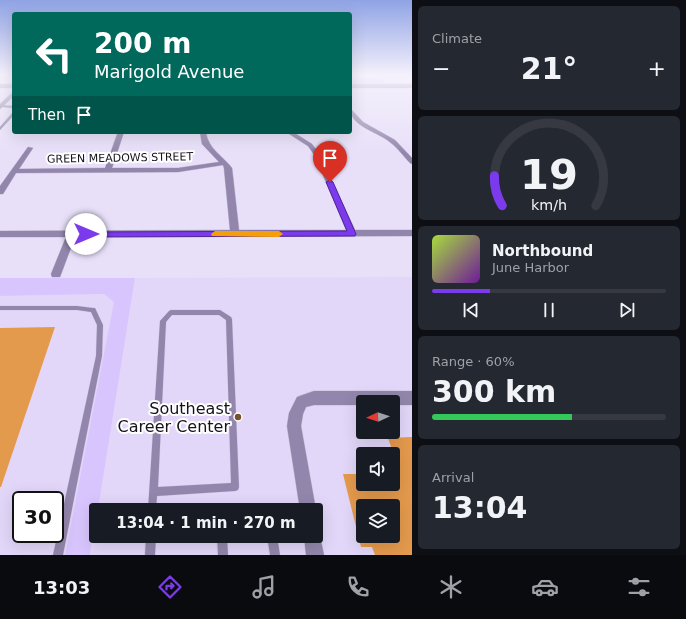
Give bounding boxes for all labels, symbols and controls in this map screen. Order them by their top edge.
text: 200 m [94,27,191,60]
icon: left [28,28,80,80]
text: Climate [432,31,482,46]
text: 21° [521,51,577,86]
text: − [432,56,450,81]
text: + [648,56,666,81]
text: Marigold Avenue [94,61,244,82]
icon: arrive [73,104,95,126]
text: Then [28,106,65,124]
pin [313,141,347,182]
icon: arrive [319,147,341,169]
street label: GREEN MEADOWS STREET [47,150,193,166]
text: 19 [520,150,578,199]
text: km/h [531,196,567,212]
position arrow [65,213,107,255]
text: Northbound [492,242,593,260]
text: June Harbor [492,260,569,275]
icon: previous [460,299,482,321]
icon: pause [538,299,560,321]
icon: next [616,299,638,321]
text: Range · 60% [432,354,515,369]
text: 300 km [432,374,556,409]
north arrow [356,395,400,439]
map controls [356,395,400,543]
place label: Southeast Career Center [118,399,230,436]
marker: Southeast Career Center [233,412,243,422]
button: sound [356,447,400,491]
text: Arrival [432,470,474,485]
text: 13:04 [432,490,528,525]
speed limit sign: 30 [12,491,64,543]
button: layers [356,499,400,543]
text: 13:04 · 1 min · 270 m [116,514,296,532]
icon: directions [156,573,184,601]
icon: music [250,573,278,601]
icon: phone [344,573,372,601]
icon: climate [437,573,465,601]
icon: car [531,573,559,601]
icon: filters [625,573,653,601]
text: 13:03 [33,577,90,598]

